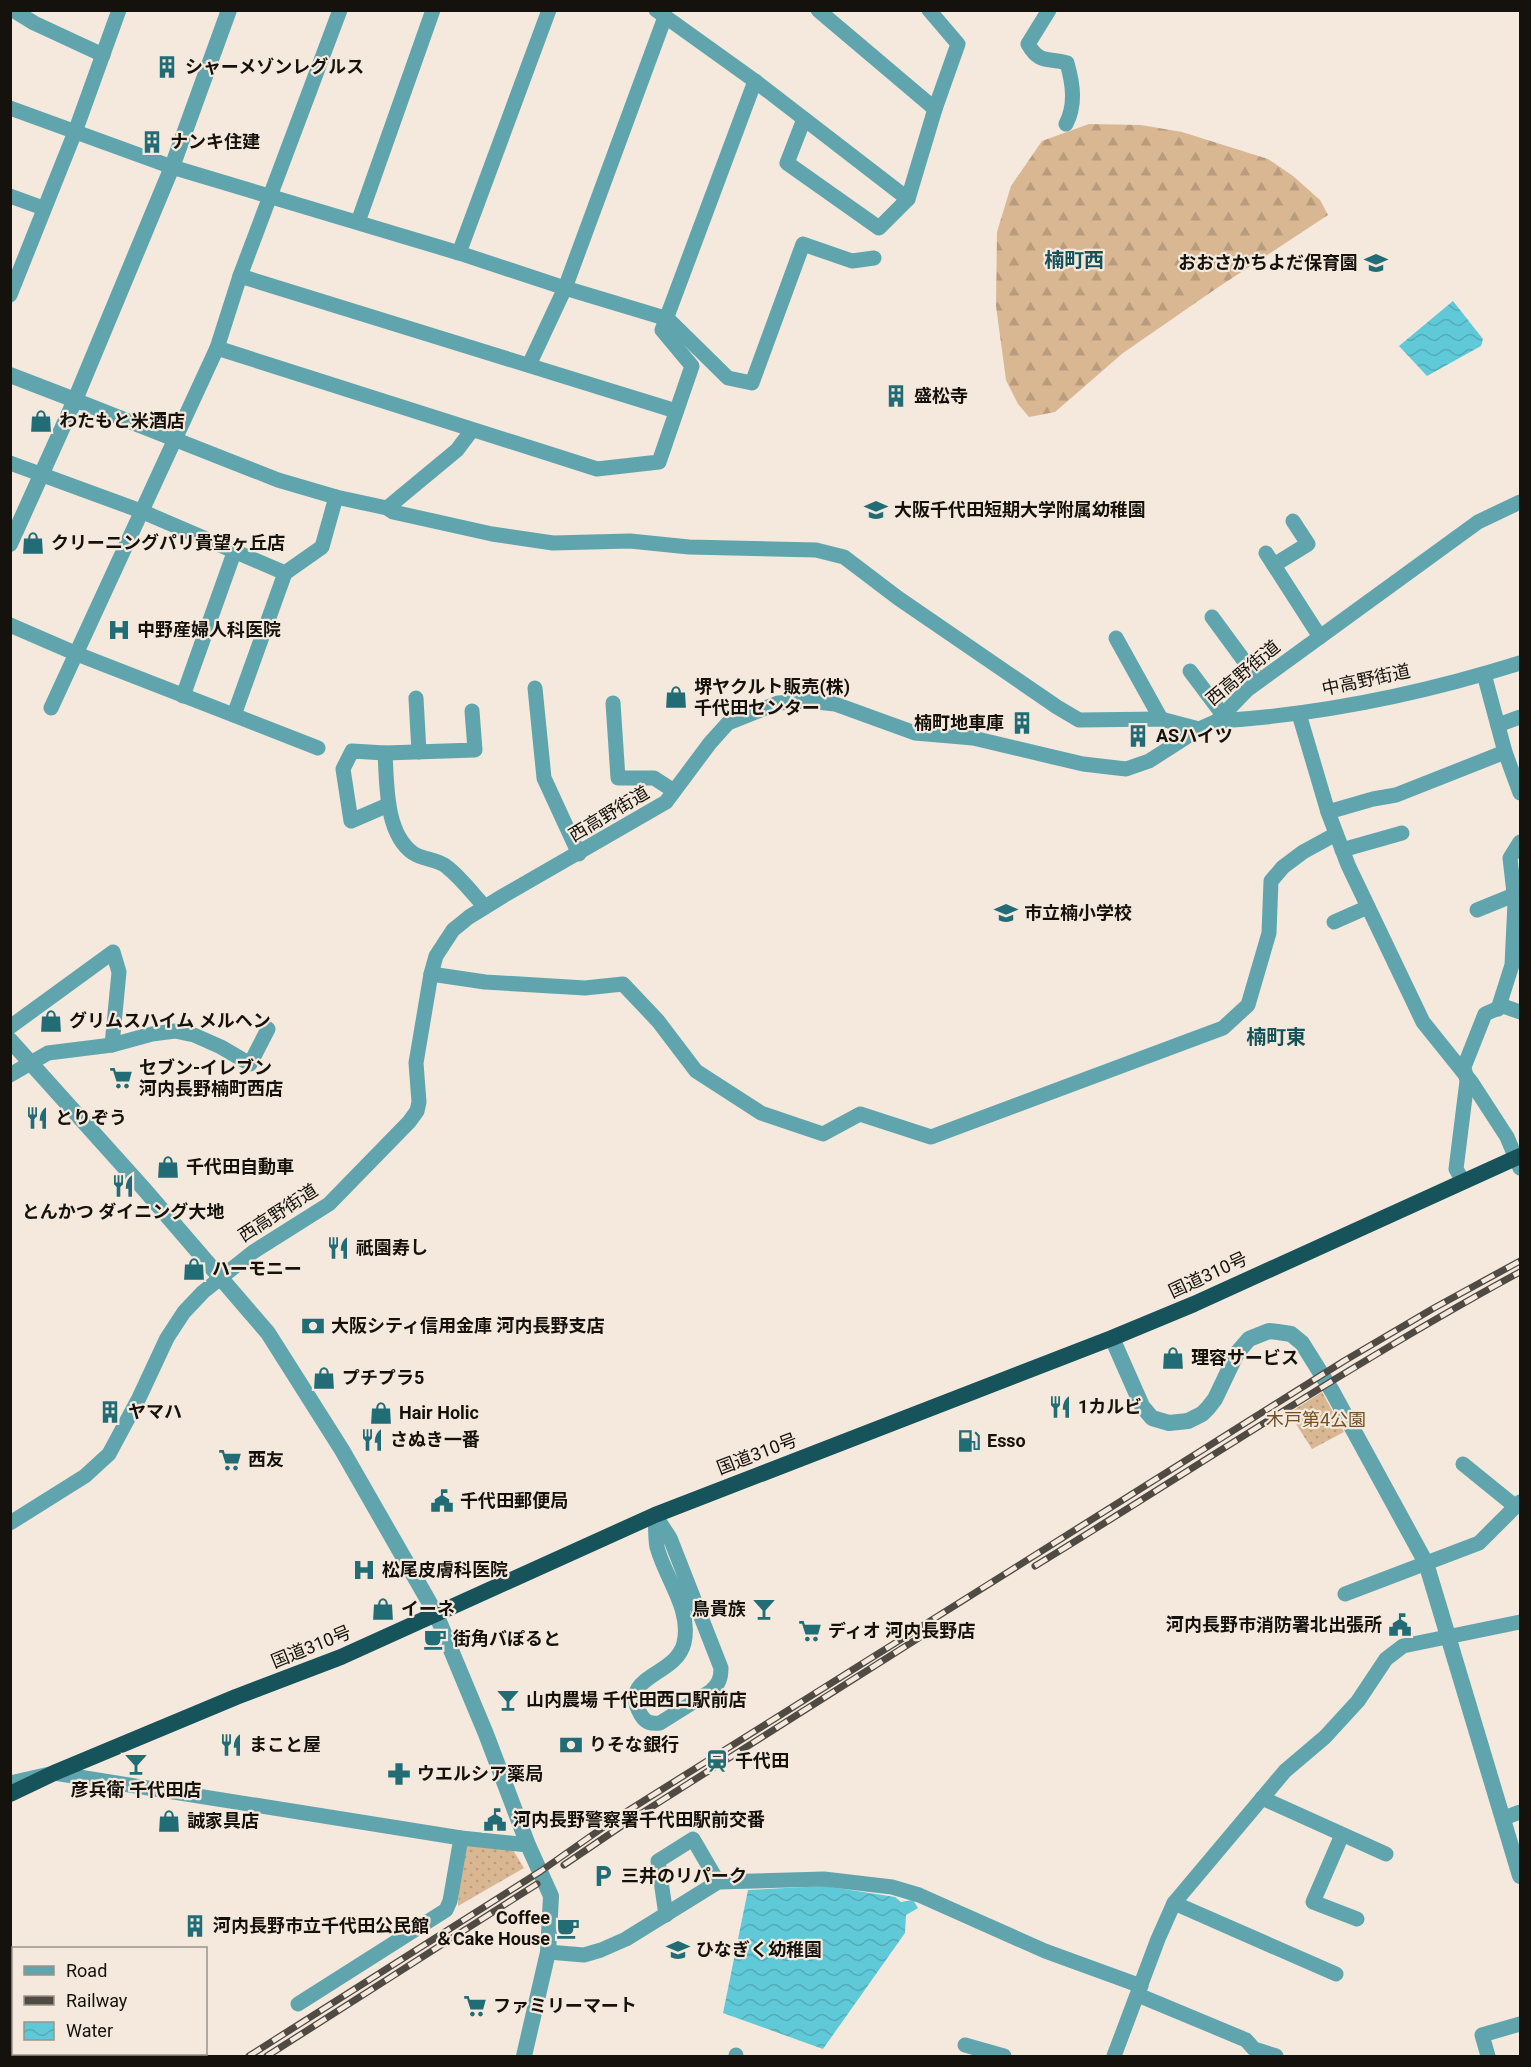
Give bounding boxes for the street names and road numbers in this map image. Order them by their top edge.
street label: 西高野街道 [1201,636,1284,710]
street label: 中高野街道 [1320,660,1412,699]
street label: 西高野街道 [565,781,653,846]
street label: 西高野街道 [234,1179,321,1246]
street label: 国道310号 [1165,1247,1250,1302]
street label: 国道310号 [714,1429,800,1478]
street label: 国道310号 [268,1621,354,1672]

